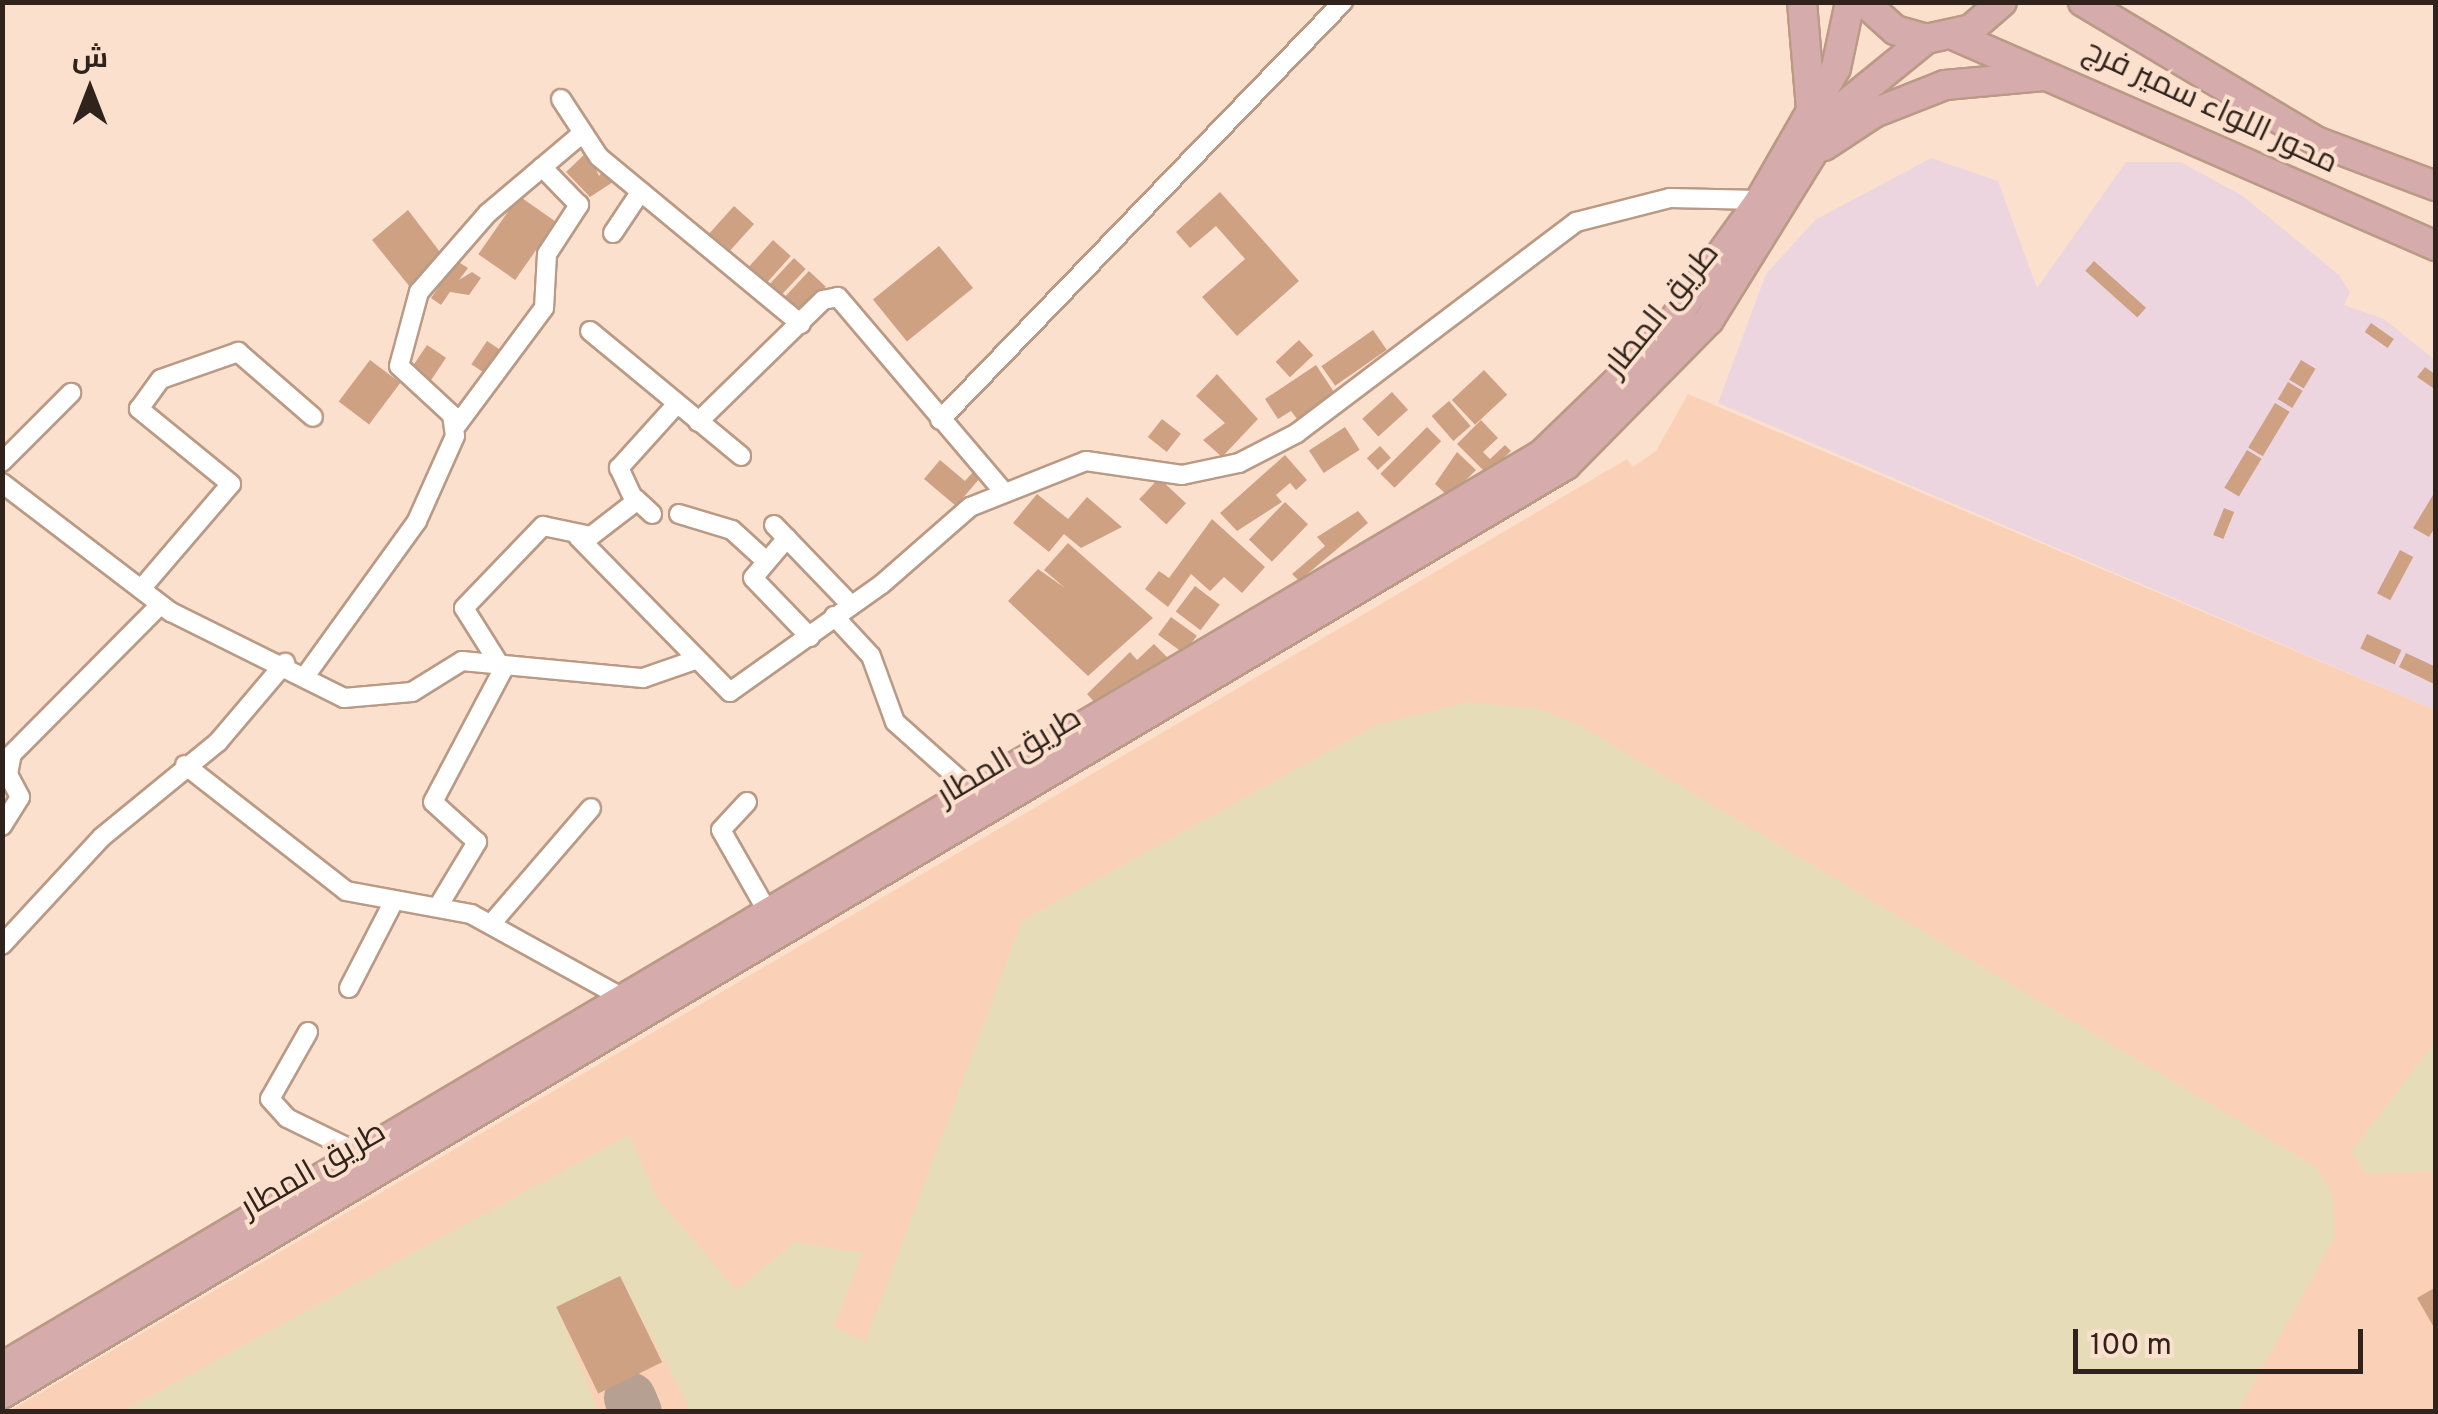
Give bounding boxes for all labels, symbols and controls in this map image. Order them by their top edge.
street label: محور اللواء سمير فرج [2077,32,2343,184]
north arrow [40,40,140,140]
text: ش [72,42,108,78]
street label: طريق المطار [1597,236,1729,386]
street label: طريق المطار [931,700,1089,816]
street label: طريق المطار [234,1114,394,1228]
scale bar [2078,1309,2368,1371]
text: 100 m [2090,1328,2172,1365]

